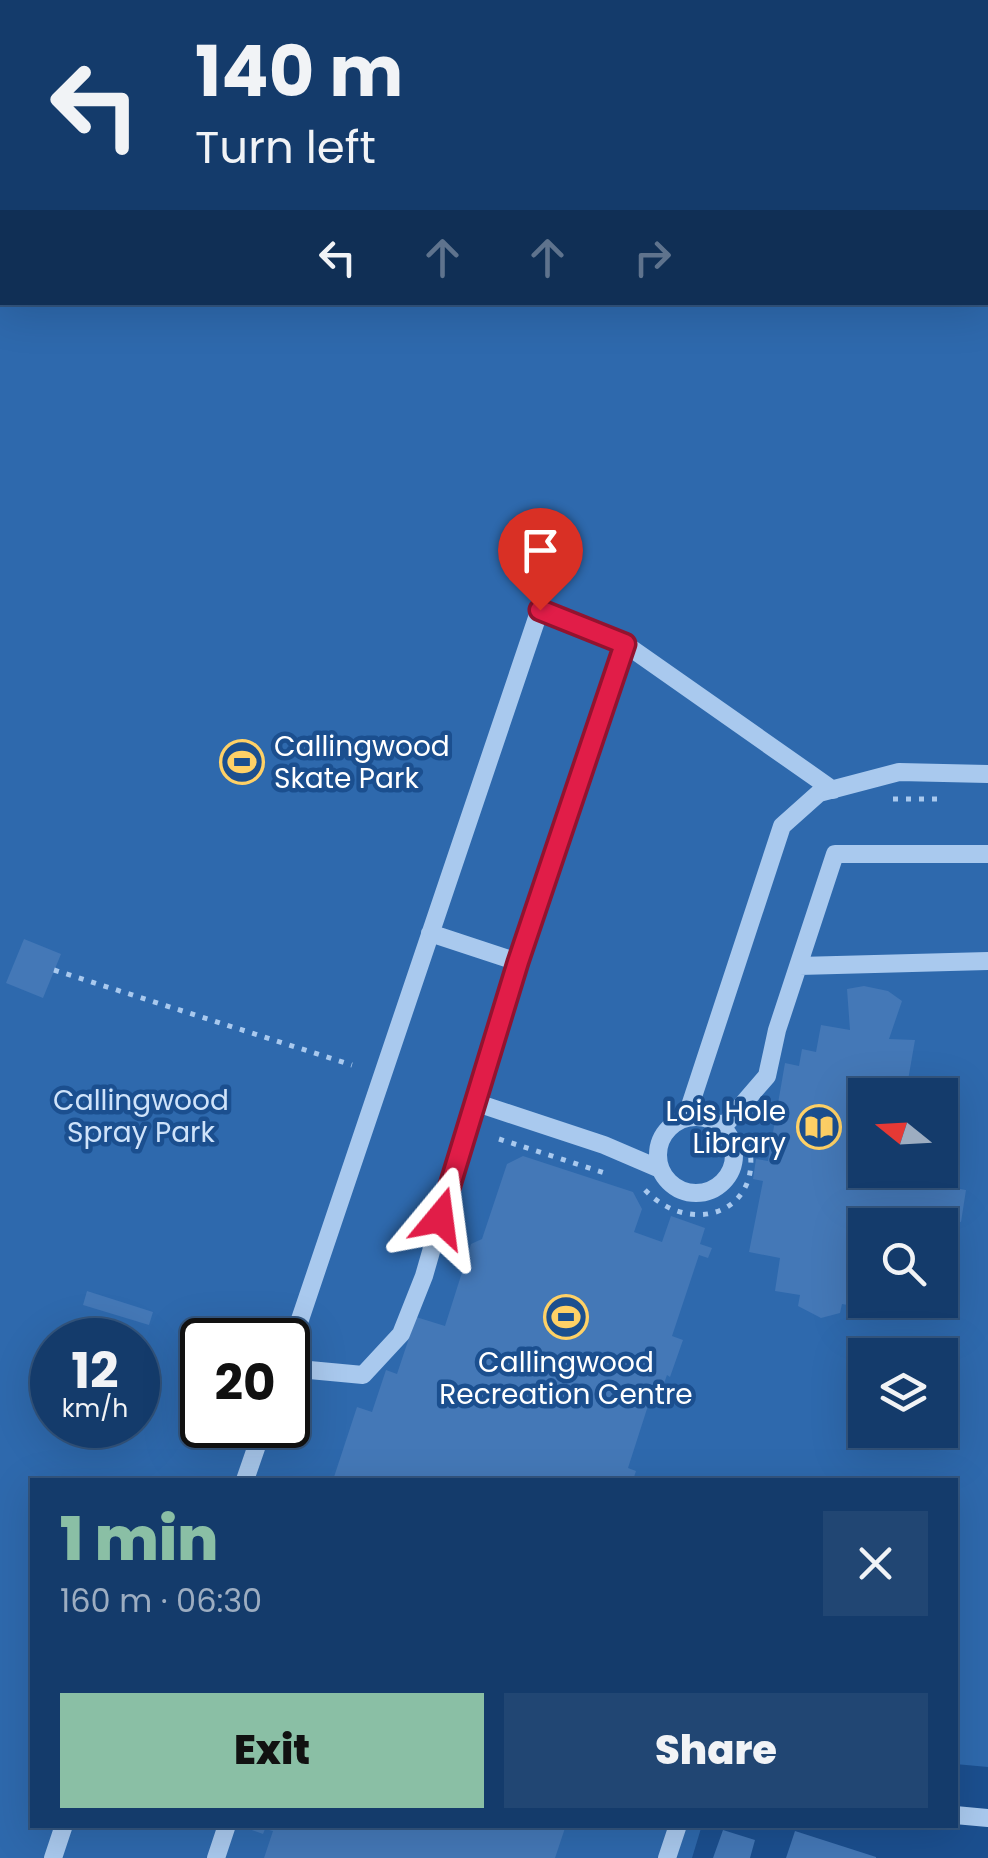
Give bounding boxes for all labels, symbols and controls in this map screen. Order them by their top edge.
text: 140 m [195,22,403,121]
icon: left [30,40,160,170]
text: Turn left [195,116,376,179]
icon: left [310,230,365,285]
icon: ahead [415,230,470,285]
icon: ahead [520,230,575,285]
icon: right [625,230,680,285]
pin [498,508,583,611]
icon: arrive [513,523,568,578]
place label: Callingwood Skate Park [274,727,450,798]
sports icon: Callingwood Skate Park [219,739,265,785]
north arrow [848,1078,958,1188]
map controls [848,1078,958,1448]
park label: Callingwood Spray Park [53,1081,229,1152]
place label: Lois Hole Library [665,1092,786,1163]
library icon: Lois Hole Library [796,1104,842,1150]
position arrow [388,1166,492,1270]
button: search [848,1208,958,1318]
sports icon: Callingwood Recreation Centre [543,1294,589,1340]
speed limit sign: 20 [180,1318,310,1448]
text: 12 [71,1335,119,1406]
button: layers [848,1338,958,1448]
place label: Callingwood Recreation Centre [439,1343,693,1414]
text: km/h [62,1391,128,1426]
text: 1 min [60,1497,218,1581]
button: close [823,1511,928,1616]
text: 160 m · 06:30 [60,1578,262,1623]
button: Exit [60,1693,484,1808]
button: Share [504,1693,928,1808]

